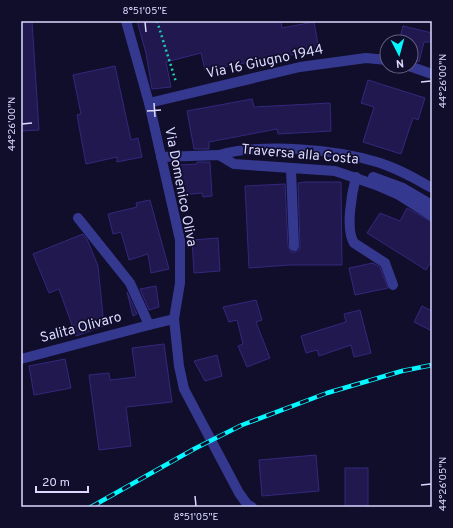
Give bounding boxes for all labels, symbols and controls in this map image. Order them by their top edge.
text: 8°51'05"E [123,5,167,18]
north arrow [379,34,419,74]
street label: Via 16 Giugno 1944 [205,41,325,83]
text: 44°26'00"N [437,54,450,108]
text: N [395,56,405,70]
text: 44°26'00"N [6,97,19,151]
street label: Via Domenico Oliva [160,126,200,248]
street label: Traversa alla Costa [241,141,359,169]
street label: Salita Olivaro [38,309,124,347]
text: 44°26'05"N [437,457,450,511]
scale bar [36,468,88,494]
text: 20 m [42,475,70,491]
text: 8°51'05"E [174,511,218,524]

